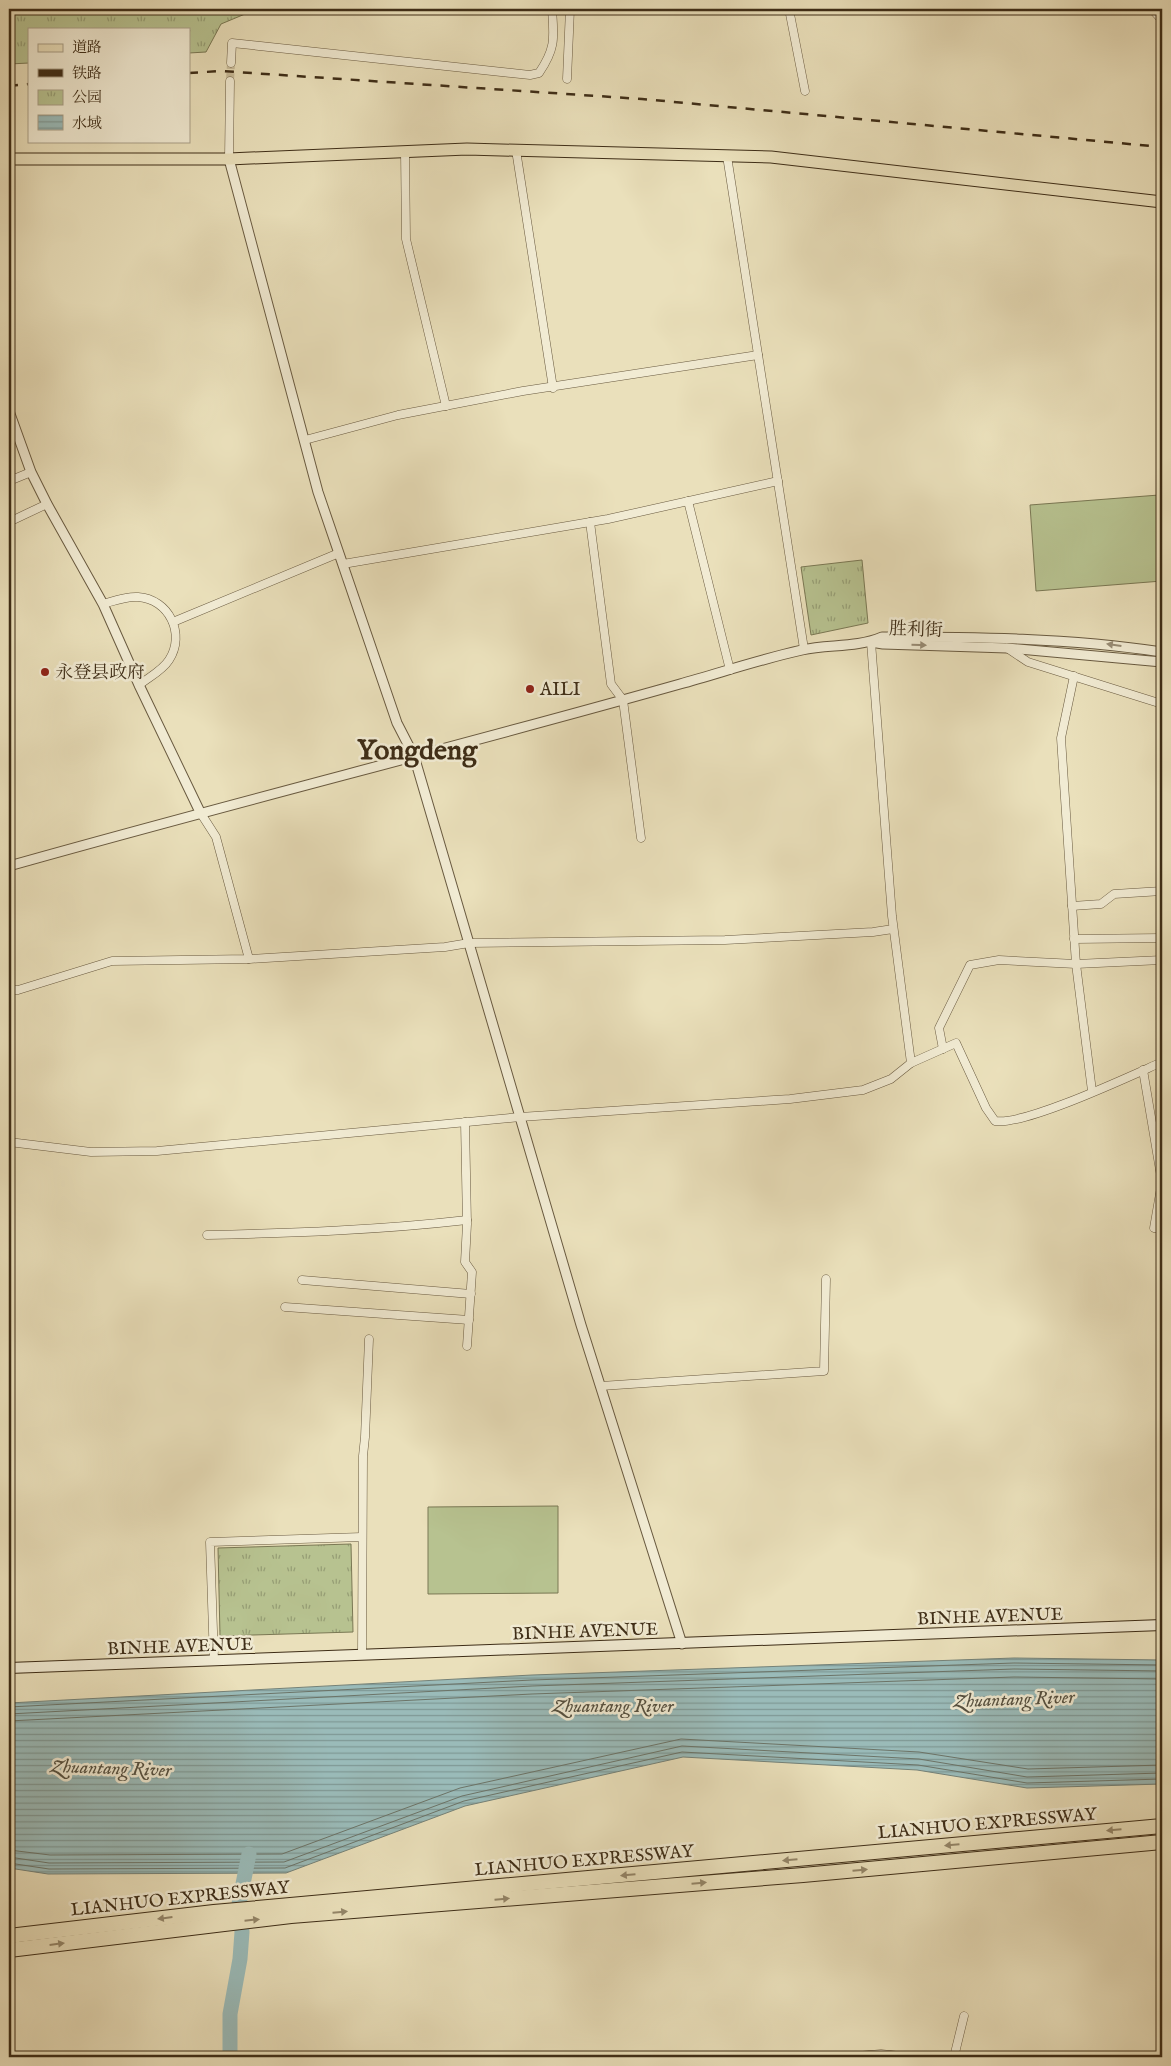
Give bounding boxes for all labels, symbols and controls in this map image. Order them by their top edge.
legend [28,28,190,142]
text: 道路 [72,38,102,57]
text: 铁路 [72,64,102,83]
text: 公园 [72,88,102,107]
text: 水域 [72,114,102,133]
street label: 胜利街 [889,618,943,643]
one-way arrow [1106,640,1122,648]
one-way arrow [911,642,927,650]
place label: 永登县政府 [55,662,145,685]
marker: 永登县政府 [39,666,51,678]
place label: AILI [539,679,581,702]
marker: AILI [524,683,536,695]
district label: Yongdeng [357,734,478,769]
street label: BINHE AVENUE [917,1603,1063,1632]
street label: BINHE AVENUE [512,1618,658,1647]
street label: BINHE AVENUE [107,1633,253,1662]
water label: Zhuantang River [951,1686,1076,1714]
water label: Zhuantang River [551,1695,675,1719]
water label: Zhuantang River [48,1755,173,1783]
street label: LIANHUO EXPRESSWAY [876,1803,1099,1846]
one-way arrow [1105,1826,1121,1834]
street label: LIANHUO EXPRESSWAY [473,1840,696,1883]
one-way arrow [944,1841,960,1849]
one-way arrow [782,1857,798,1865]
one-way arrow [853,1865,869,1873]
one-way arrow [620,1871,636,1879]
street label: LIANHUO EXPRESSWAY [70,1876,292,1922]
one-way arrow [691,1879,707,1887]
one-way arrow [494,1895,510,1903]
one-way arrow [332,1908,348,1916]
one-way arrow [157,1914,173,1922]
one-way arrow [244,1916,260,1924]
one-way arrow [49,1940,65,1948]

